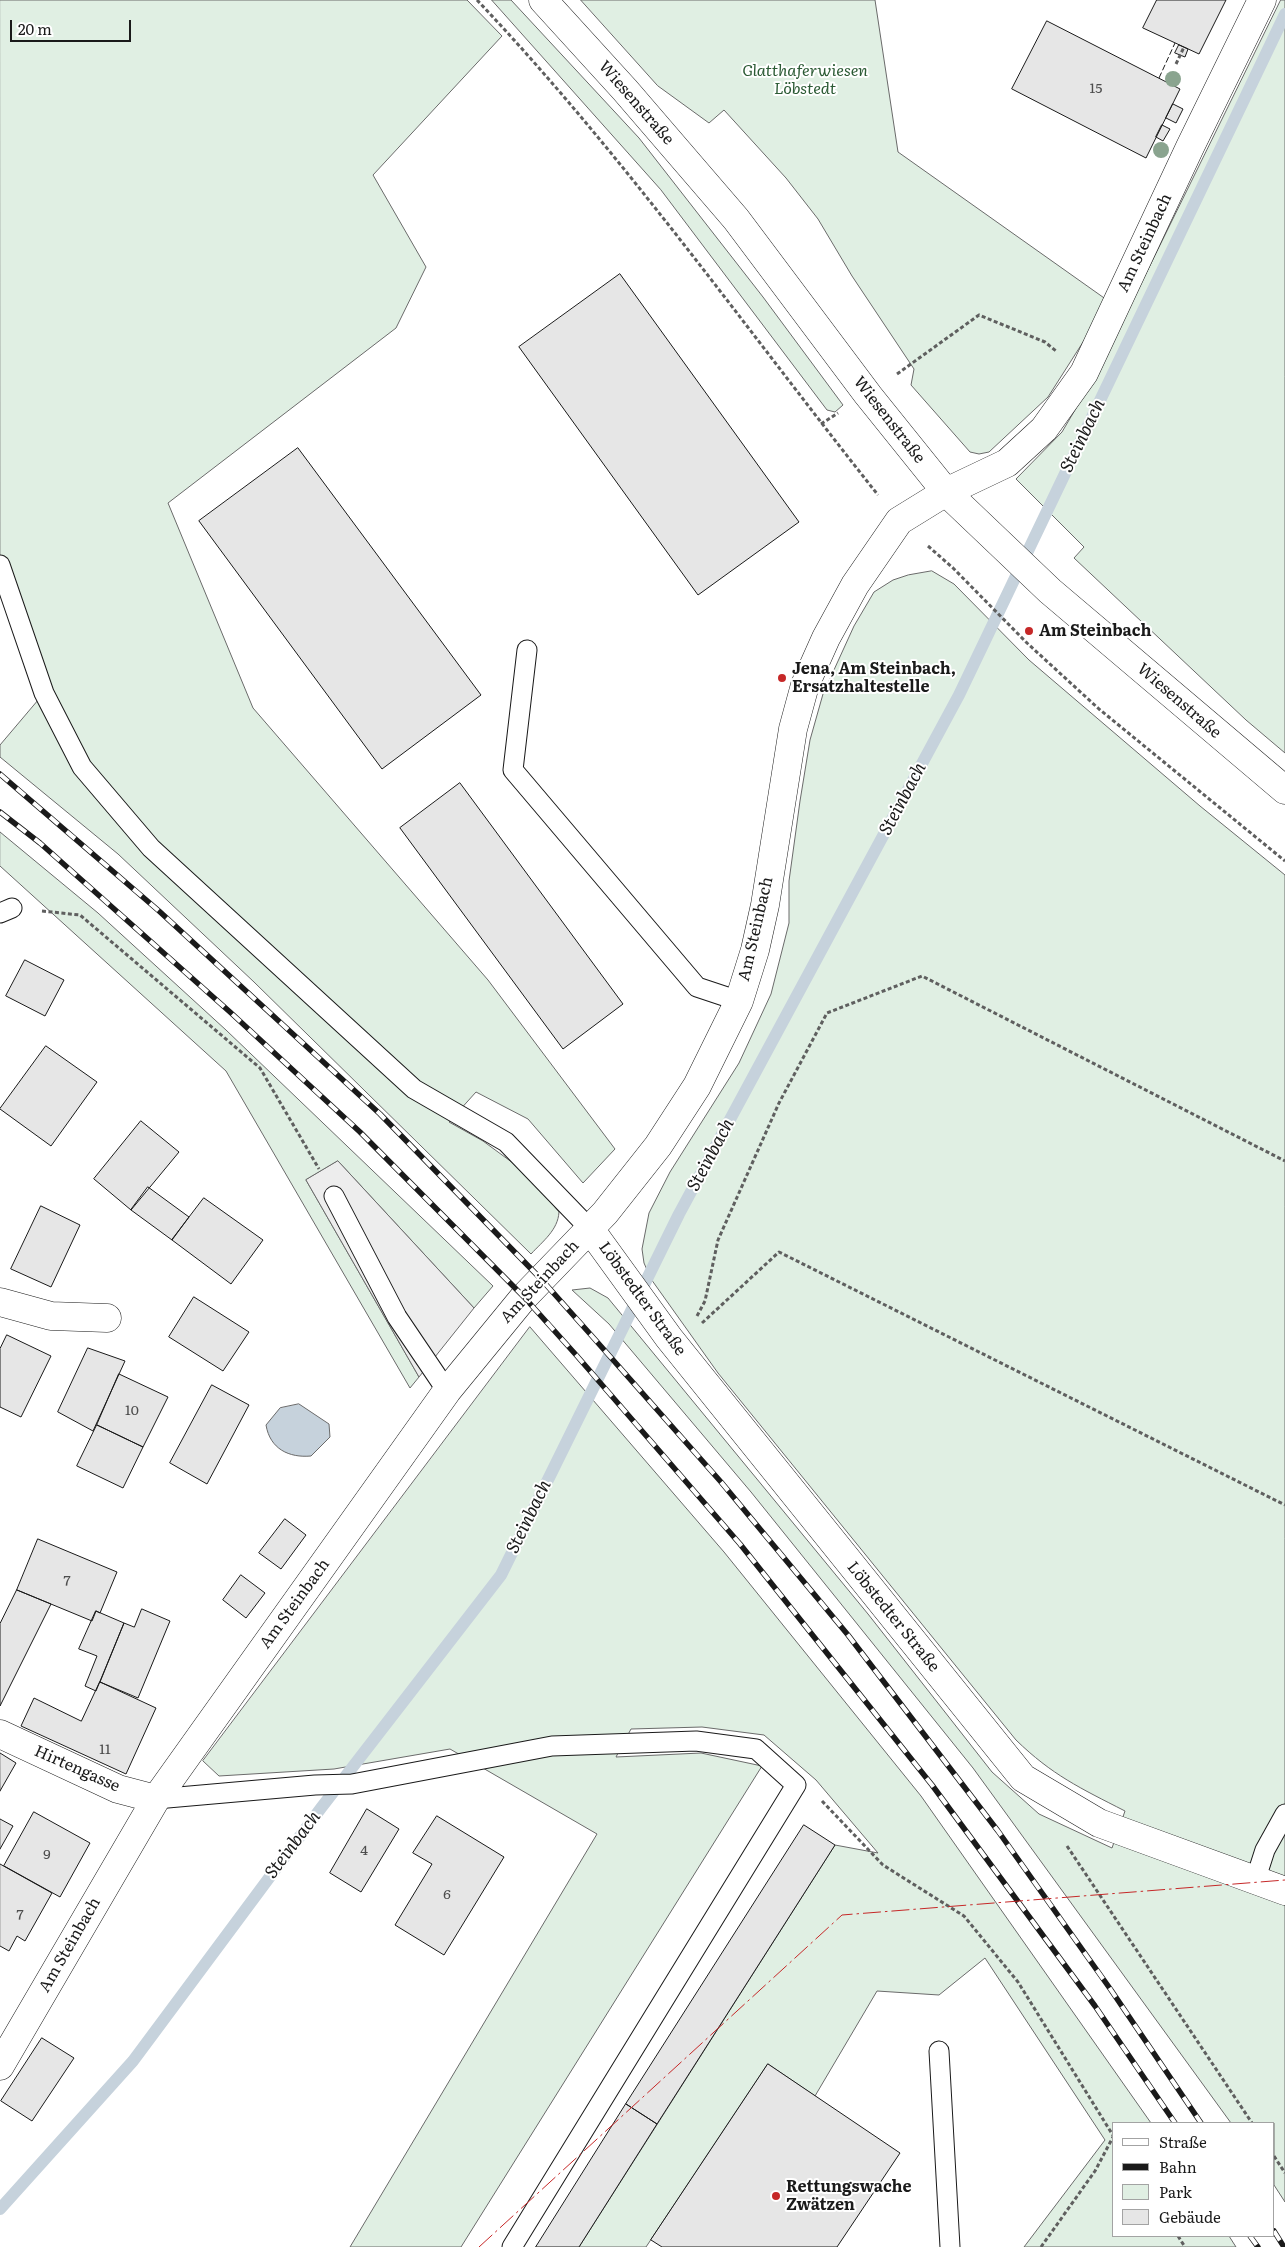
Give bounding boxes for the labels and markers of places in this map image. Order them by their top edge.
place label: Am Steinbach [1039,621,1151,641]
marker: Am Steinbach [1023,625,1035,637]
place label: Jena, Am Steinbach, Ersatzhaltestelle [792,659,956,697]
marker: Jena, Am Steinbach, Ersatzhaltestelle [776,672,788,684]
place label: Rettungswache Zwätzen [786,2177,912,2215]
marker: Rettungswache Zwätzen [770,2190,782,2202]

